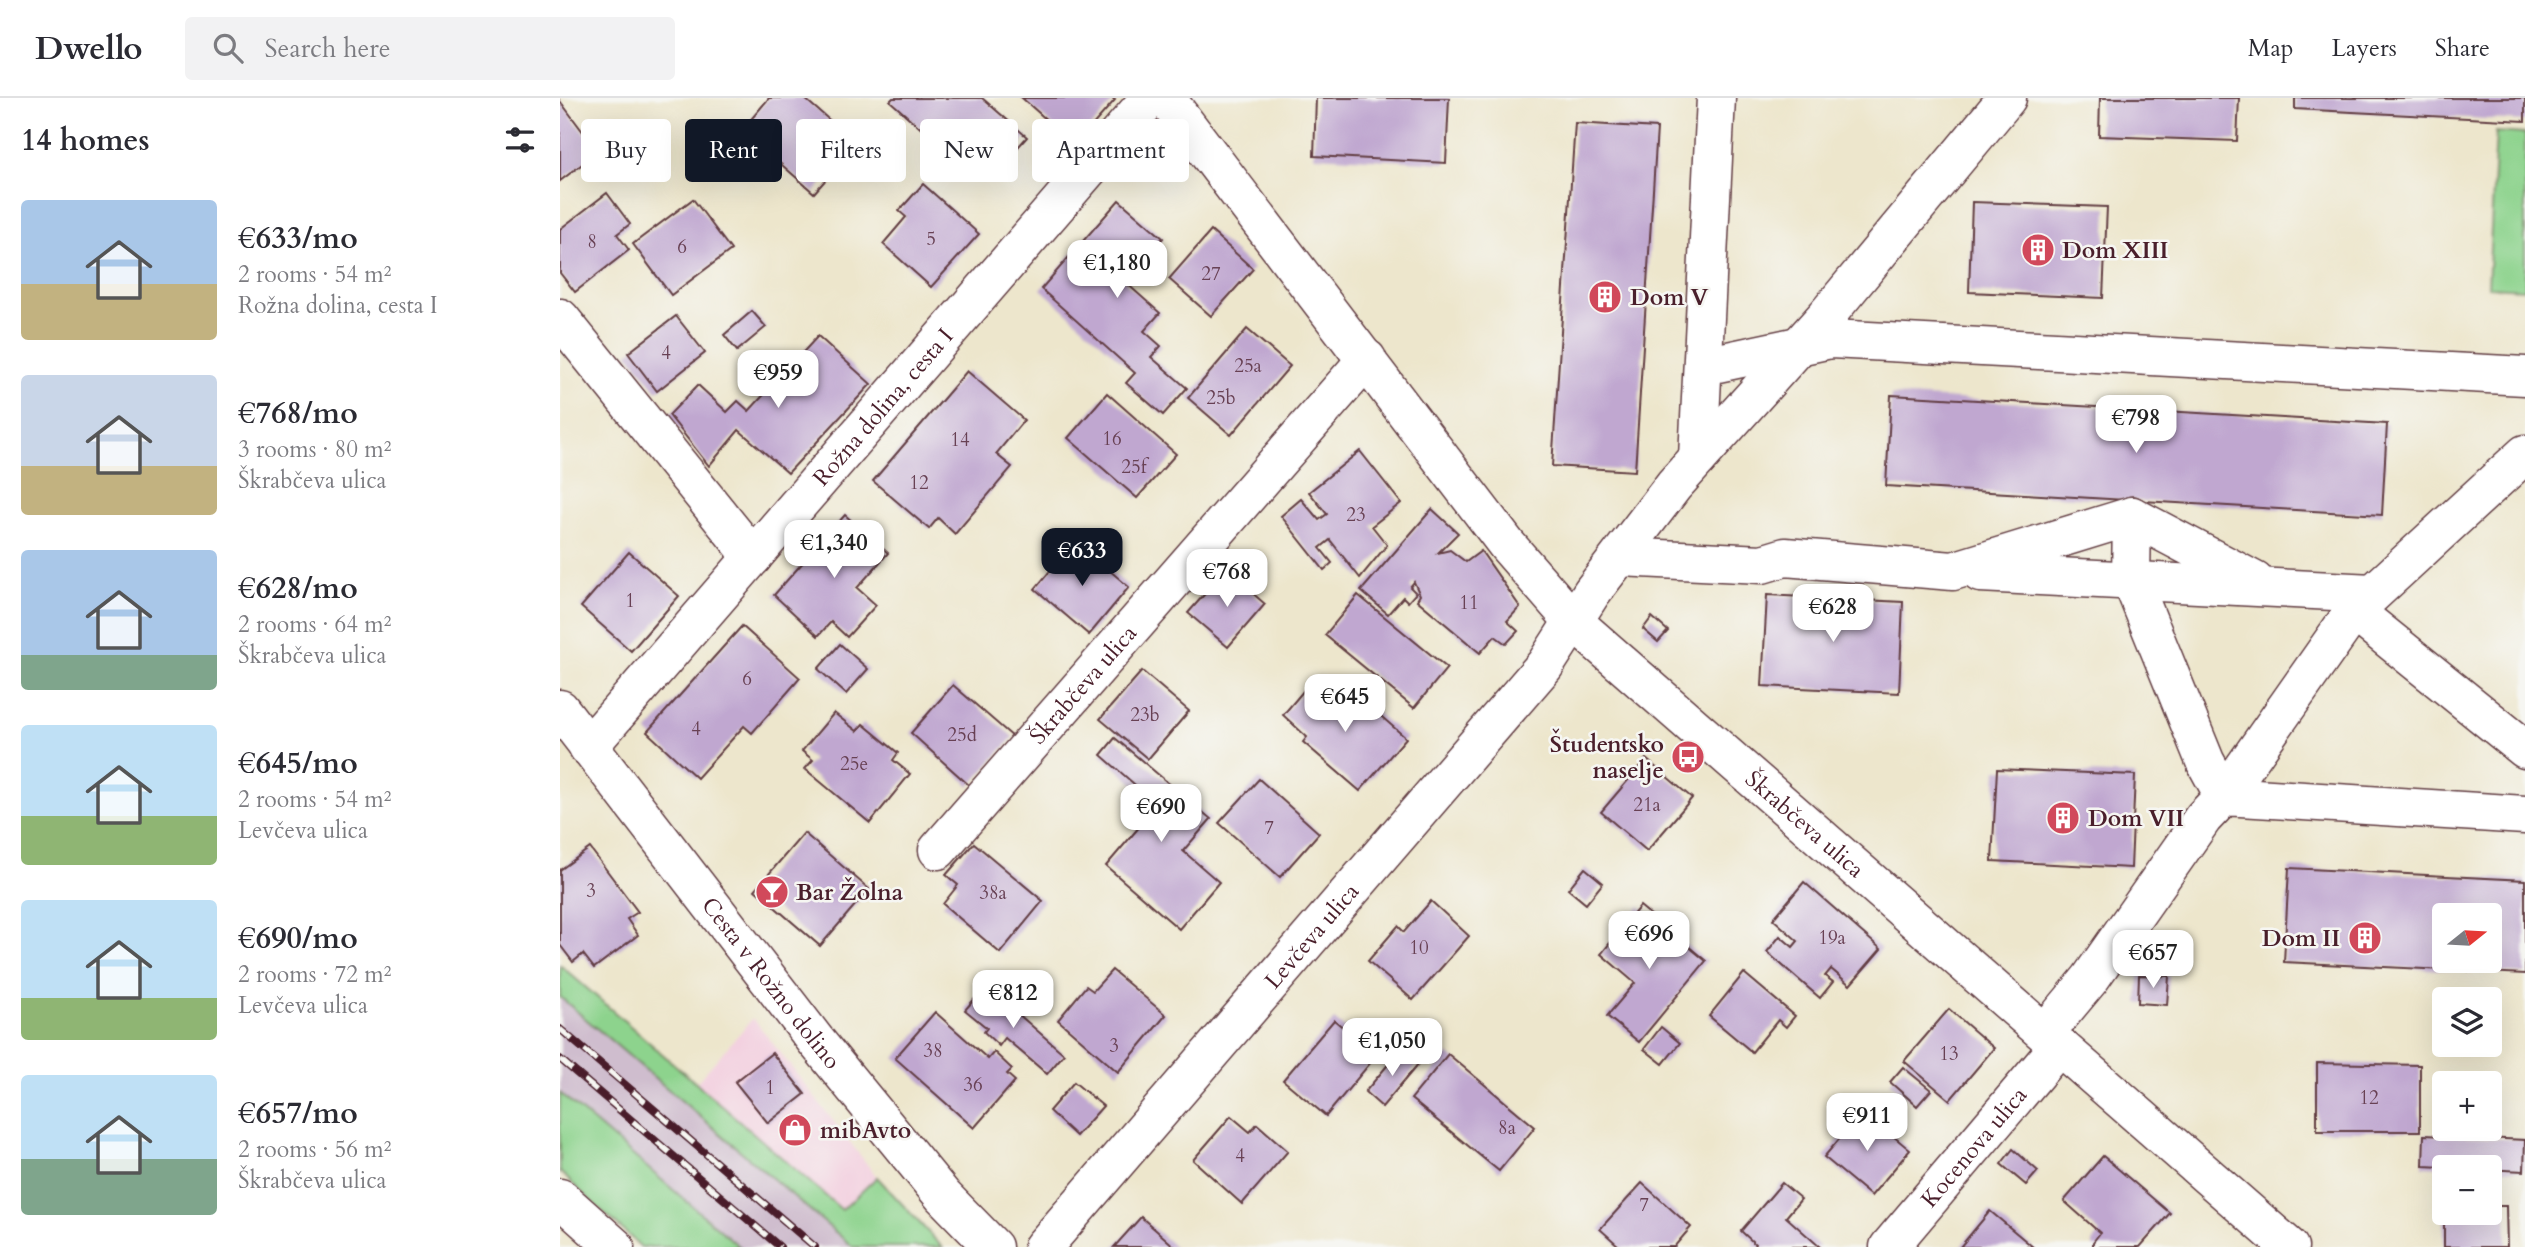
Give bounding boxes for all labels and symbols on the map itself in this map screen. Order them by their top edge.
house number: 5 [926,226,936,252]
house number: 8 [587,229,597,255]
building icon: Dom XIII [2019,231,2057,269]
house number: 6 [677,234,687,260]
place label: Dom XIII [2062,235,2168,266]
pin: €1,180 [1060,240,1174,300]
house number: 27 [1201,261,1221,287]
building icon: Dom V [1586,278,1624,316]
place label: Dom V [1630,282,1708,313]
street label: Rožna dolina, cesta I [805,321,960,493]
house number: 4 [661,340,671,366]
pin: €959 [737,350,819,410]
house number: 25a [1234,353,1262,379]
house number: 25b [1206,385,1236,411]
pin: €798 [2095,396,2177,455]
house number: 16 [1102,426,1122,452]
house number: 14 [950,427,970,453]
house number: 25f [1121,454,1150,480]
house number: 12 [909,470,929,496]
house number: 23 [1346,502,1366,528]
pin: €1,340 [777,520,891,580]
pin: €633 [1041,528,1123,588]
pin: €768 [1186,550,1268,609]
pin: €628 [1792,584,1874,644]
house number: 1 [625,588,635,614]
house number: 11 [1459,590,1479,616]
street label: Škrabčeva ulica [1021,618,1143,751]
house number: 6 [742,666,752,692]
pin: €645 [1304,674,1386,734]
house number: 23b [1130,702,1160,728]
house number: 4 [691,716,701,742]
house number: 25d [947,722,977,748]
place label: Študentsko naselje [1550,728,1664,786]
bus stop icon: Študentsko naselje [1669,738,1707,776]
house number: 25e [840,751,868,777]
street label: Škrabčeva ulica [1739,763,1871,884]
pin: €690 [1120,784,1202,844]
house number: 21a [1633,792,1661,818]
building icon: Dom VII [2044,799,2082,837]
place label: Dom VII [2088,803,2184,834]
house number: 7 [1264,815,1274,841]
bar icon: Bar Žolna [753,873,791,911]
place label: Bar Žolna [796,876,904,908]
street label: Levčeva ulica [1257,876,1366,995]
house number: 3 [586,878,596,904]
house number: 38a [979,880,1007,906]
street label: Cesta v Rožno dolino [695,890,848,1075]
north arrow [2432,903,2502,973]
pin: €696 [1608,912,1690,971]
building icon: Dom II [2346,919,2384,957]
place label: Dom II [2262,923,2340,954]
house number: 19a [1818,925,1846,951]
pin: €657 [2112,930,2194,990]
house number: 10 [1409,935,1429,961]
pin: €812 [972,970,1054,1030]
pin: €1,050 [1335,1018,1449,1078]
house number: 3 [1109,1033,1119,1059]
house number: 38 [923,1038,943,1064]
house number: 13 [1939,1041,1959,1067]
house number: 36 [963,1072,983,1098]
house number: 1 [765,1075,775,1101]
street label: Kocenova ulica [1914,1080,2034,1214]
house number: 12 [2359,1085,2379,1111]
pin: €911 [1826,1094,1908,1153]
shop icon: mibAvto [776,1111,814,1149]
place label: mibAvto [820,1115,911,1146]
house number: 8a [1498,1115,1516,1141]
house number: 4 [1235,1143,1245,1169]
house number: 7 [1639,1192,1649,1218]

